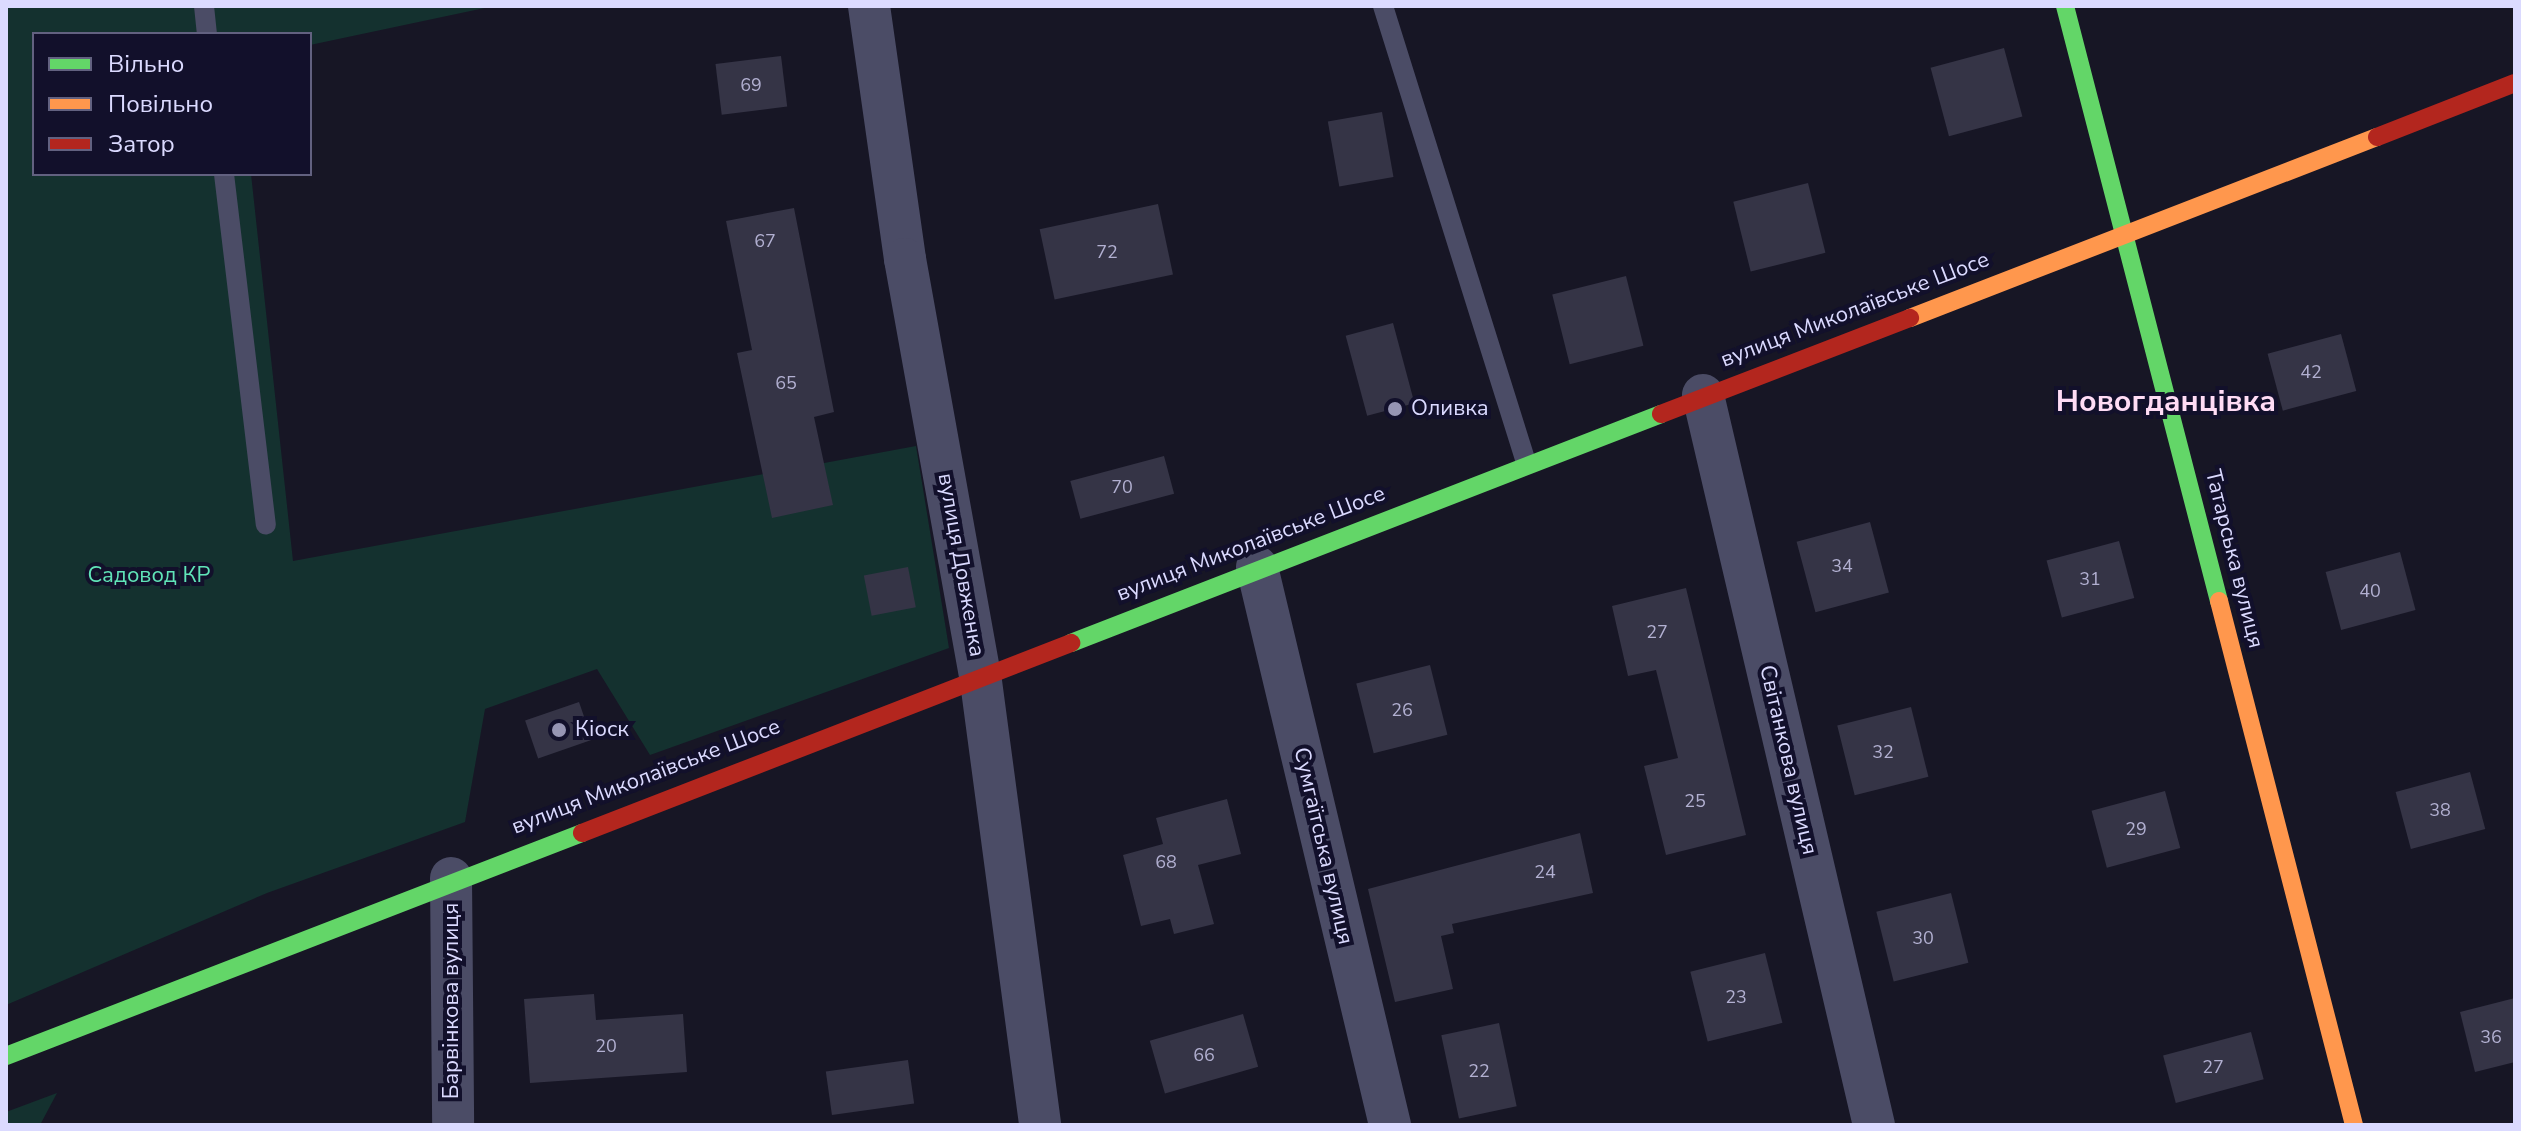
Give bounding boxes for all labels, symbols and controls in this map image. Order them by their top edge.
legend [32,32,312,176]
text: Вільно [108,48,184,80]
house number: 69 [740,74,762,96]
text: Повільно [108,88,213,120]
text: Затор [108,128,175,160]
house number: 67 [754,230,776,252]
house number: 72 [1096,241,1118,263]
street label: вулиця Миколаївське Шосе [1717,246,1993,374]
house number: 42 [2300,361,2322,383]
house number: 65 [775,372,797,394]
district label: Новогданцівка [2056,384,2276,420]
place label: Оливка [1411,396,1489,422]
marker: Оливка [1386,400,1404,418]
street label: Татарська вулиця [2199,467,2269,651]
street label: вулиця Довженка [932,471,990,659]
house number: 70 [1111,476,1133,498]
street label: вулиця Миколаївське Шосе [1113,480,1389,608]
house number: 34 [1831,555,1853,577]
park label: Садовод КР [87,563,211,589]
house number: 31 [2079,568,2101,590]
house number: 40 [2359,580,2381,602]
house number: 27 [1646,621,1668,643]
street label: Світанкова вулиця [1753,663,1823,857]
house number: 26 [1391,699,1413,721]
street label: вулиця Миколаївське Шосе [508,713,784,841]
place label: Кіоск [575,717,629,743]
marker: Кіоск [550,721,568,739]
house number: 32 [1872,741,1894,763]
street label: Сумгаїтська вулиця [1287,745,1359,947]
house number: 25 [1684,790,1706,812]
house number: 38 [2429,799,2451,821]
house number: 29 [2125,818,2147,840]
house number: 68 [1155,851,1177,873]
house number: 24 [1534,861,1556,883]
street label: Барвінкова вулиця [439,903,465,1099]
house number: 30 [1912,927,1934,949]
house number: 23 [1725,986,1747,1008]
house number: 36 [2480,1026,2502,1048]
house number: 20 [595,1035,617,1057]
house number: 66 [1193,1044,1215,1066]
house number: 27 [2202,1056,2224,1078]
house number: 22 [1468,1060,1490,1082]

